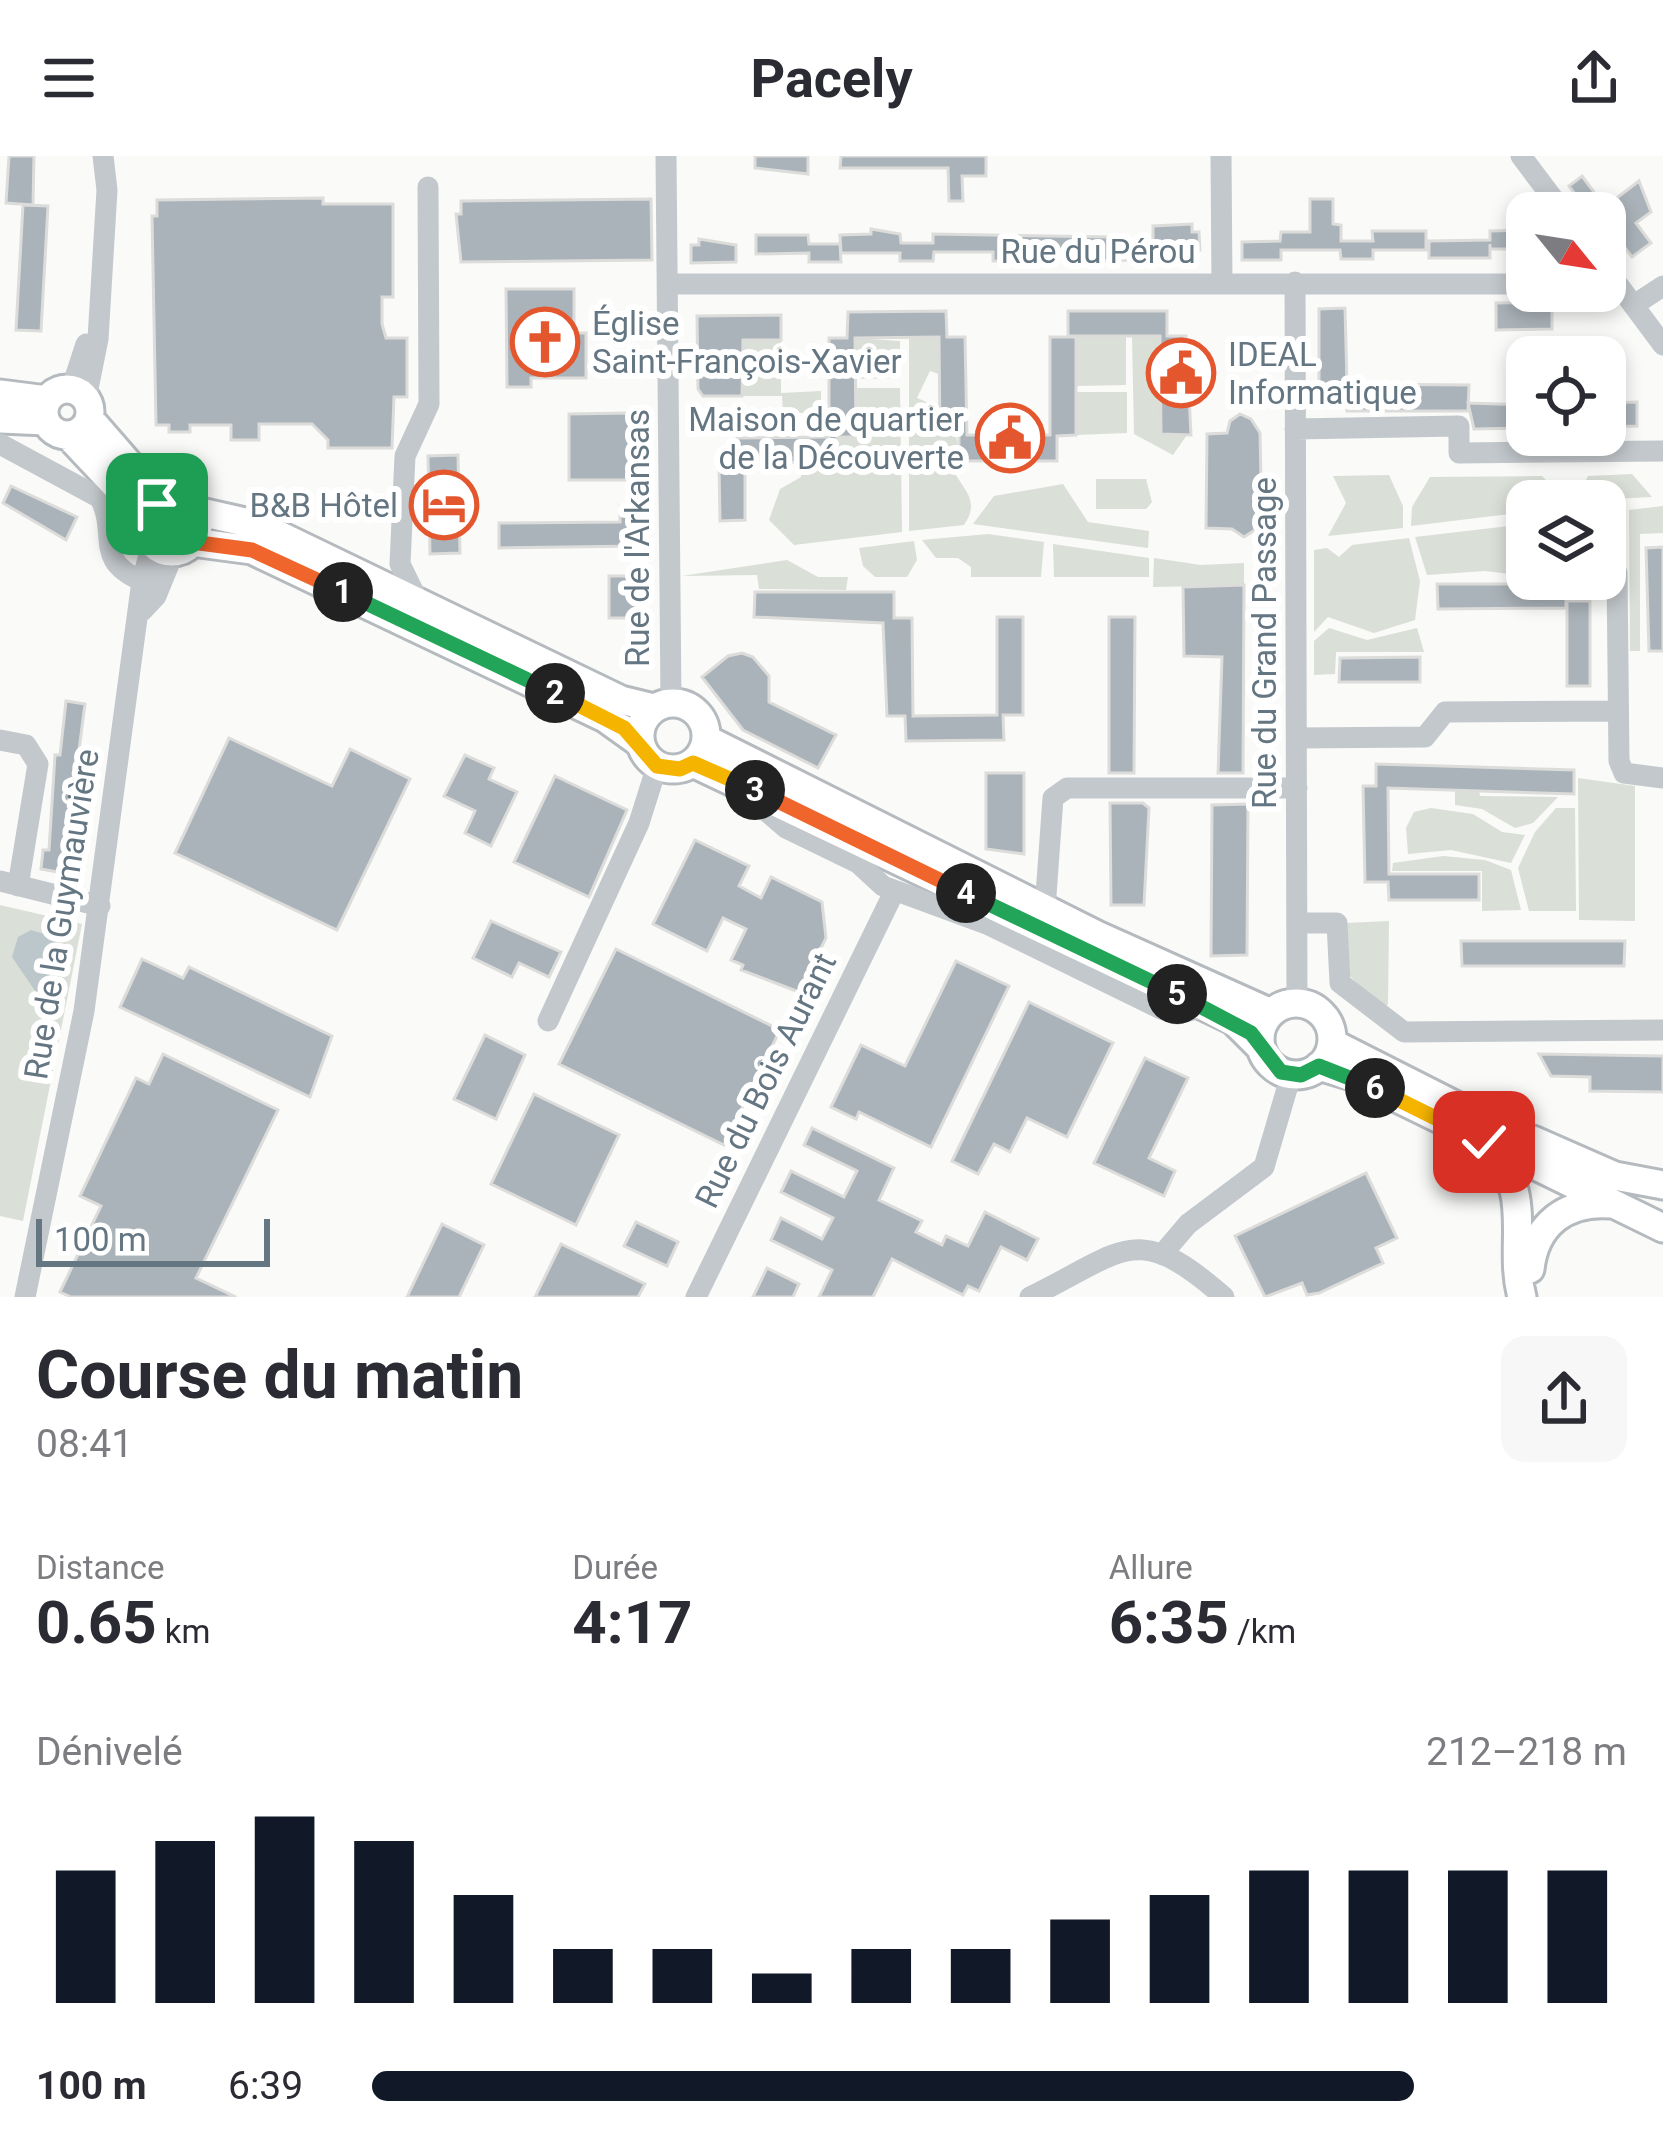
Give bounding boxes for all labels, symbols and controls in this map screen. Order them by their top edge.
icon: menu [36,45,102,111]
icon: share [1561,45,1627,111]
text: Pacely [750,47,913,110]
north arrow [1506,192,1626,312]
map controls [1506,192,1626,600]
street label: Rue du Pérou [1000,232,1196,271]
place label: Église Saint-François-Xavier [592,304,902,381]
church icon: Église Saint-François-Xavier [510,307,580,377]
place label: IDEAL Informatique [1228,335,1417,412]
button: locate [1506,336,1626,456]
public building icon: IDEAL Informatique [1146,338,1216,408]
place label: Maison de quartier de la Découverte [688,400,964,477]
public building icon: Maison de quartier de la Découverte [975,403,1045,473]
street label: Rue de l'Arkansas [618,409,657,667]
pin [106,453,208,555]
hotel icon: B&B Hôtel [409,470,479,540]
icon: arrive [124,471,190,537]
street label: Rue du Grand Passage [1245,477,1284,809]
button: layers [1506,480,1626,600]
place label: B&B Hôtel [249,486,398,525]
pin: 1 [313,562,373,622]
text: 1 [334,572,352,611]
pin: 2 [525,663,585,723]
text: 2 [546,673,564,712]
street label: Rue de la Guymauvière [16,746,107,1082]
pin: 3 [725,760,785,820]
text: 3 [746,770,764,809]
pin: 4 [936,863,996,923]
text: 4 [957,873,975,912]
street label: Rue du Bois Aurant [687,946,844,1214]
pin: 5 [1147,964,1207,1024]
text: 5 [1168,974,1186,1013]
pin: 6 [1345,1058,1405,1118]
text: 6 [1366,1068,1384,1107]
pin [1433,1091,1535,1193]
icon: check [1451,1109,1517,1175]
scale bar [36,1213,270,1266]
text: 100 m [54,1220,147,1259]
button: share [1501,1336,1627,1462]
text: Course du matin [36,1337,523,1414]
text: 08:41 [36,1421,133,1467]
text: Distance [36,1548,164,1587]
text: Durée [572,1548,658,1587]
text: Allure [1109,1548,1193,1587]
text: 0.65 [36,1587,157,1658]
text: 4:17 [572,1587,693,1658]
text: 6:35 [1109,1587,1229,1658]
text: km [157,1612,211,1651]
text: /km [1229,1612,1296,1651]
text: Dénivelé [36,1729,183,1775]
text: 212–218 m [1426,1729,1627,1775]
text: 100 m [36,2063,147,2109]
text: 6:39 [228,2063,303,2109]

